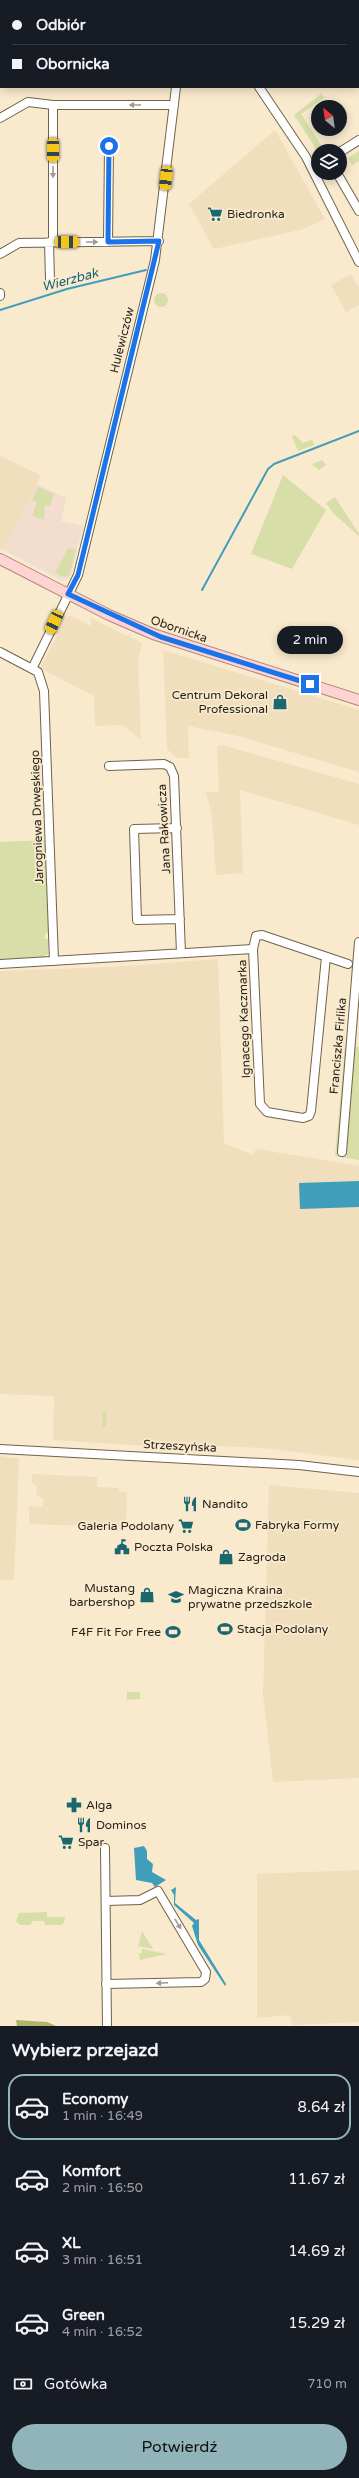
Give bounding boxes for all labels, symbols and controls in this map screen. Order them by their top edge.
text: Odbiór [36,16,85,34]
text: Obornicka [36,55,110,73]
north arrow [311,100,347,136]
map controls [311,100,347,180]
one-way arrow [128,102,141,108]
route start [100,137,118,155]
car [47,138,59,162]
button: layers [311,144,347,180]
car [159,165,173,191]
one-way arrow [50,166,56,179]
supermarket icon: Biedronka [206,205,224,223]
place label: Biedronka [227,207,285,221]
car [55,236,79,248]
one-way arrow [86,239,99,245]
water label: Wierzbak [40,265,101,295]
street label: Hulewiczów [107,305,137,374]
car [43,609,65,635]
street label: Obornicka [149,613,209,645]
callout: 2 min [277,626,343,654]
text: 2 min [293,632,327,648]
route end [301,675,319,693]
place label: Centrum Dekoral Professional [172,688,268,716]
shop icon: Centrum Dekoral Professional [271,693,289,711]
street label: Jarogniewa Drwęskiego [28,749,46,885]
street label: Jana Rakowicza [155,784,173,874]
street label: Ignacego Kaczmarka [235,959,253,1079]
street label: Franciszka Firlika [327,997,349,1095]
street label: Strzeszyńska [143,1437,217,1455]
restaurant icon: Nandito [181,1495,199,1513]
place label: Nandito [202,1497,248,1511]
sports icon: Fabryka Formy [234,1516,252,1534]
supermarket icon: Galeria Podolany [177,1517,195,1535]
place label: Fabryka Formy [255,1518,340,1532]
place label: Galeria Podolany [78,1519,175,1533]
public building icon: Poczta Polska [113,1538,131,1556]
place label: Poczta Polska [134,1540,213,1554]
shop icon: Zagroda [217,1548,235,1566]
place label: Zagroda [238,1550,286,1564]
place label: Mustang barbershop [69,1581,135,1609]
place label: Magiczna Kraina prywatne przedszkole [188,1583,312,1611]
shop icon: Mustang barbershop [138,1586,156,1604]
school or university icon: Magiczna Kraina prywatne przedszkole [167,1588,185,1606]
sports icon: Stacja Podolany [216,1620,234,1638]
place label: Stacja Podolany [237,1622,329,1636]
sports icon: F4F Fit For Free [164,1623,182,1641]
place label: F4F Fit For Free [71,1625,161,1639]
pharmacy icon: Alga [65,1796,83,1814]
place label: Alga [86,1798,112,1812]
restaurant icon: Dominos [75,1816,93,1834]
place label: Dominos [96,1818,147,1832]
supermarket icon: Spar [57,1833,75,1851]
place label: Spar [78,1835,105,1849]
one-way arrow [174,1918,181,1930]
one-way arrow [156,1980,168,1987]
text: Wybierz przejazd [12,2039,159,2061]
icon: car [14,2089,50,2125]
text: Economy [62,2090,128,2108]
text: 8.64 zł [298,2098,345,2116]
text: 1 min · 16:49 [62,2108,143,2124]
icon: car [14,2161,50,2197]
text: Komfort [62,2162,121,2180]
text: 11.67 zł [288,2170,345,2188]
text: 2 min · 16:50 [62,2180,143,2196]
icon: car [14,2233,50,2269]
text: XL [62,2234,81,2252]
text: 14.69 zł [288,2242,345,2260]
text: 3 min · 16:51 [62,2252,143,2268]
icon: car [14,2305,50,2341]
text: Green [62,2306,105,2324]
text: 15.29 zł [288,2314,345,2332]
text: 4 min · 16:52 [62,2324,143,2340]
icon: cash [12,2373,34,2395]
text: Gotówka [44,2375,107,2393]
text: 710 m [307,2376,347,2392]
button: Potwierdź [12,2424,347,2470]

